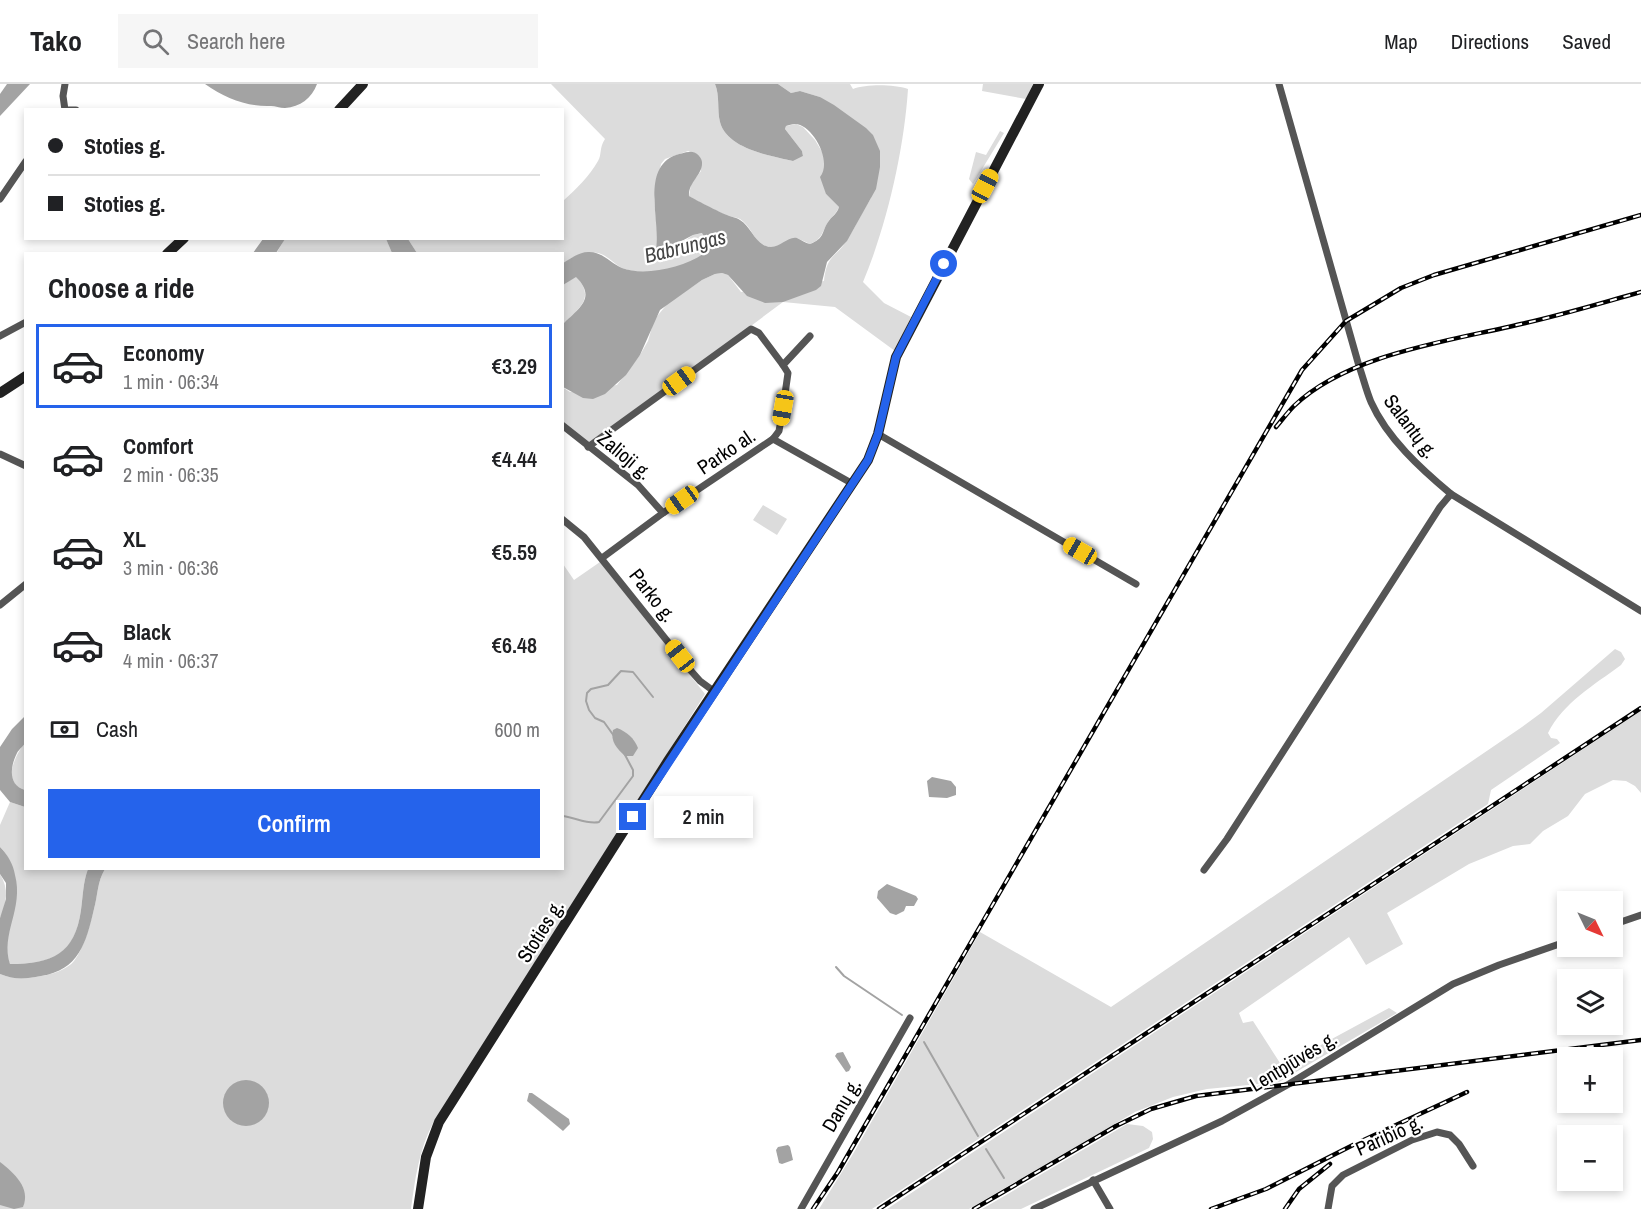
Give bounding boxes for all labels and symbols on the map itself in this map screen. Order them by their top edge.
car [969,166,1001,206]
water label: Babrungas [641,222,729,270]
route start [930,250,957,277]
car [659,363,699,399]
street label: Salantų g. [1378,388,1444,464]
car [771,389,795,427]
street label: Parko al. [692,422,760,480]
street label: Žalioji g. [592,424,658,486]
car [662,482,702,518]
car [1060,534,1100,568]
street label: Parko g. [624,563,682,627]
car [662,636,698,676]
callout: 2 min [654,796,753,838]
route end [619,803,646,830]
north arrow [1557,891,1623,957]
street label: Stoties g. [510,894,570,968]
street label: Lentpjūvės g. [1244,1024,1342,1098]
street label: Danų g. [815,1073,867,1137]
street label: Paribio g. [1351,1108,1427,1162]

